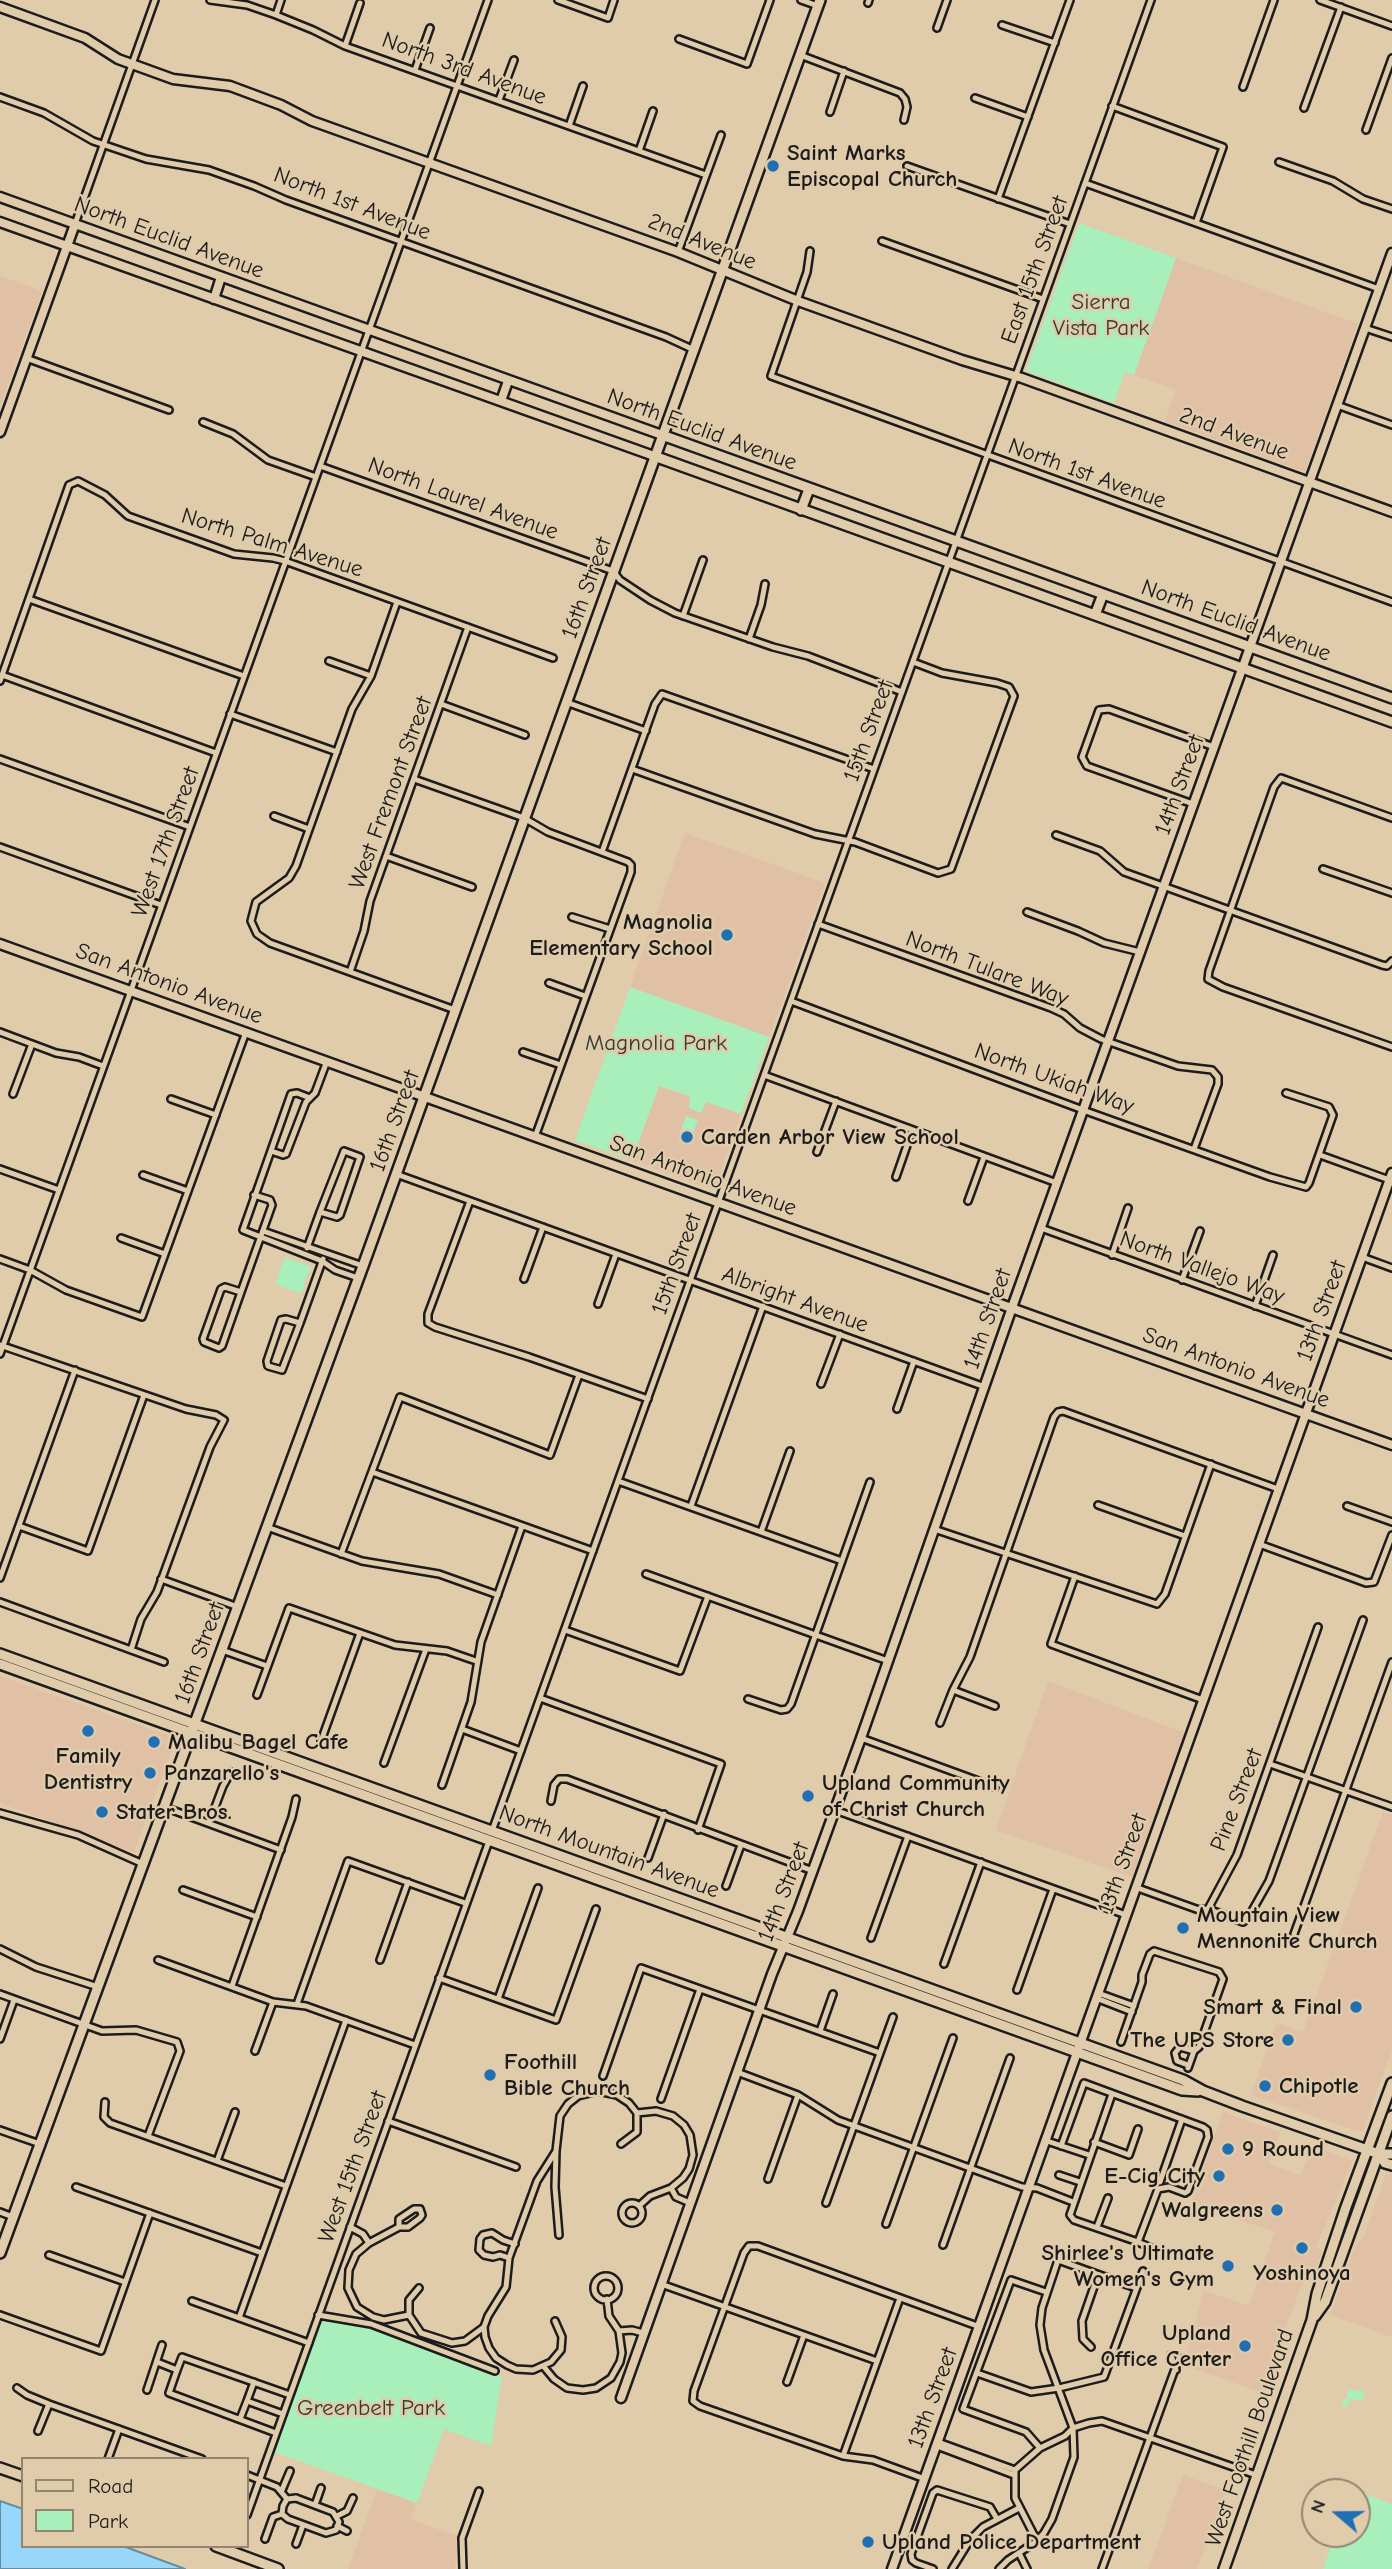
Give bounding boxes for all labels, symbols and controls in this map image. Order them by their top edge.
street label: North 3rd Avenue [378,26,550,112]
place label: Saint Marks Episcopal Church [787,139,957,193]
marker: Saint Marks Episcopal Church [765,158,781,174]
street label: North 1st Avenue [270,161,434,247]
street label: North Euclid Avenue [70,191,268,285]
street label: East 15th Street [995,192,1075,348]
street label: 2nd Avenue [644,208,760,276]
park label: Sierra Vista Park [1053,288,1149,342]
street label: North Euclid Avenue [603,383,801,477]
street label: 2nd Avenue [1175,401,1293,467]
street label: North 1st Avenue [1004,433,1170,515]
street label: North Laurel Avenue [364,452,562,546]
street label: North Palm Avenue [178,502,366,584]
street label: 16th Street [556,534,618,642]
street label: North Euclid Avenue [1137,574,1335,668]
street label: 15th Street [838,677,900,785]
street label: West Fremont Street [343,693,439,893]
street label: 14th Street [1149,731,1211,839]
street label: West 17th Street [126,763,206,921]
place label: Magnolia Elementary School [529,908,713,962]
street label: North Tulare Way [902,925,1072,1013]
marker: Magnolia Elementary School [719,927,735,943]
street label: San Antonio Avenue [72,937,266,1031]
park label: Magnolia Park [585,1029,727,1057]
street label: North Ukiah Way [971,1037,1137,1121]
street label: 16th Street [364,1067,426,1175]
place label: Carden Arbor View School [701,1123,959,1151]
street label: San Antonio Avenue [606,1129,800,1223]
marker: Carden Arbor View School [679,1129,695,1145]
street label: 15th Street [646,1210,708,1318]
street label: North Vallejo Way [1116,1225,1288,1311]
street label: 13th Street [1291,1257,1353,1365]
street label: Albright Avenue [718,1261,872,1339]
street label: 14th Street [958,1265,1018,1373]
street label: San Antonio Avenue [1139,1321,1333,1415]
street label: 16th Street [169,1599,231,1707]
marker: Family Dentistry [80,1723,96,1739]
place label: Malibu Bagel Cafe [168,1728,348,1756]
marker: Malibu Bagel Cafe [146,1734,162,1750]
place label: Family Dentistry [44,1742,132,1796]
street label: Pine Street [1205,1745,1269,1855]
place label: Panzarello's [164,1759,279,1787]
marker: Panzarello's [142,1765,158,1781]
place label: Upland Community of Christ Church [822,1769,1010,1823]
marker: Upland Community of Christ Church [800,1788,816,1804]
place label: Stater Bros. [116,1798,232,1826]
street label: North Mountain Avenue [495,1799,723,1905]
marker: Stater Bros. [94,1804,110,1820]
street label: 13th Street [1092,1810,1154,1918]
street label: 14th Street [752,1838,816,1946]
place label: Mountain View Mennonite Church [1197,1901,1378,1955]
marker: Mountain View Mennonite Church [1175,1920,1191,1936]
place label: Smart & Final [1203,1993,1342,2021]
marker: Smart & Final [1348,1999,1364,2015]
place label: The UPS Store [1130,2026,1274,2054]
marker: The UPS Store [1280,2032,1296,2048]
place label: Foothill Bible Church [504,2048,630,2102]
marker: Foothill Bible Church [482,2067,498,2083]
place label: Chipotle [1279,2072,1359,2100]
marker: Chipotle [1257,2078,1273,2094]
street label: West 15th Street [313,2087,393,2247]
place label: 9 Round [1242,2135,1324,2163]
marker: 9 Round [1220,2141,1236,2157]
place label: E-Cig City [1104,2162,1205,2190]
marker: E-Cig City [1211,2168,1227,2184]
place label: Walgreens [1162,2196,1263,2224]
marker: Walgreens [1269,2202,1285,2218]
place label: Shirlee's Ultimate Women's Gym [1042,2239,1214,2293]
marker: Yoshinoya [1294,2240,1310,2256]
marker: Shirlee's Ultimate Women's Gym [1220,2258,1236,2274]
place label: Yoshinoya [1253,2259,1351,2287]
place label: Upland Office Center [1101,2319,1231,2373]
street label: West Foothill Boulevard [1200,2326,1300,2550]
marker: Upland Office Center [1237,2338,1253,2354]
street label: 13th Street [902,2344,964,2452]
park label: Greenbelt Park [297,2394,445,2422]
legend [21,2457,248,2548]
text: Road [88,2474,133,2498]
north arrow [1301,2478,1371,2548]
text: N [1306,2497,1331,2516]
text: Park [88,2509,128,2533]
place label: Upland Police Department [882,2528,1141,2556]
marker: Upland Police Department [860,2534,876,2550]

